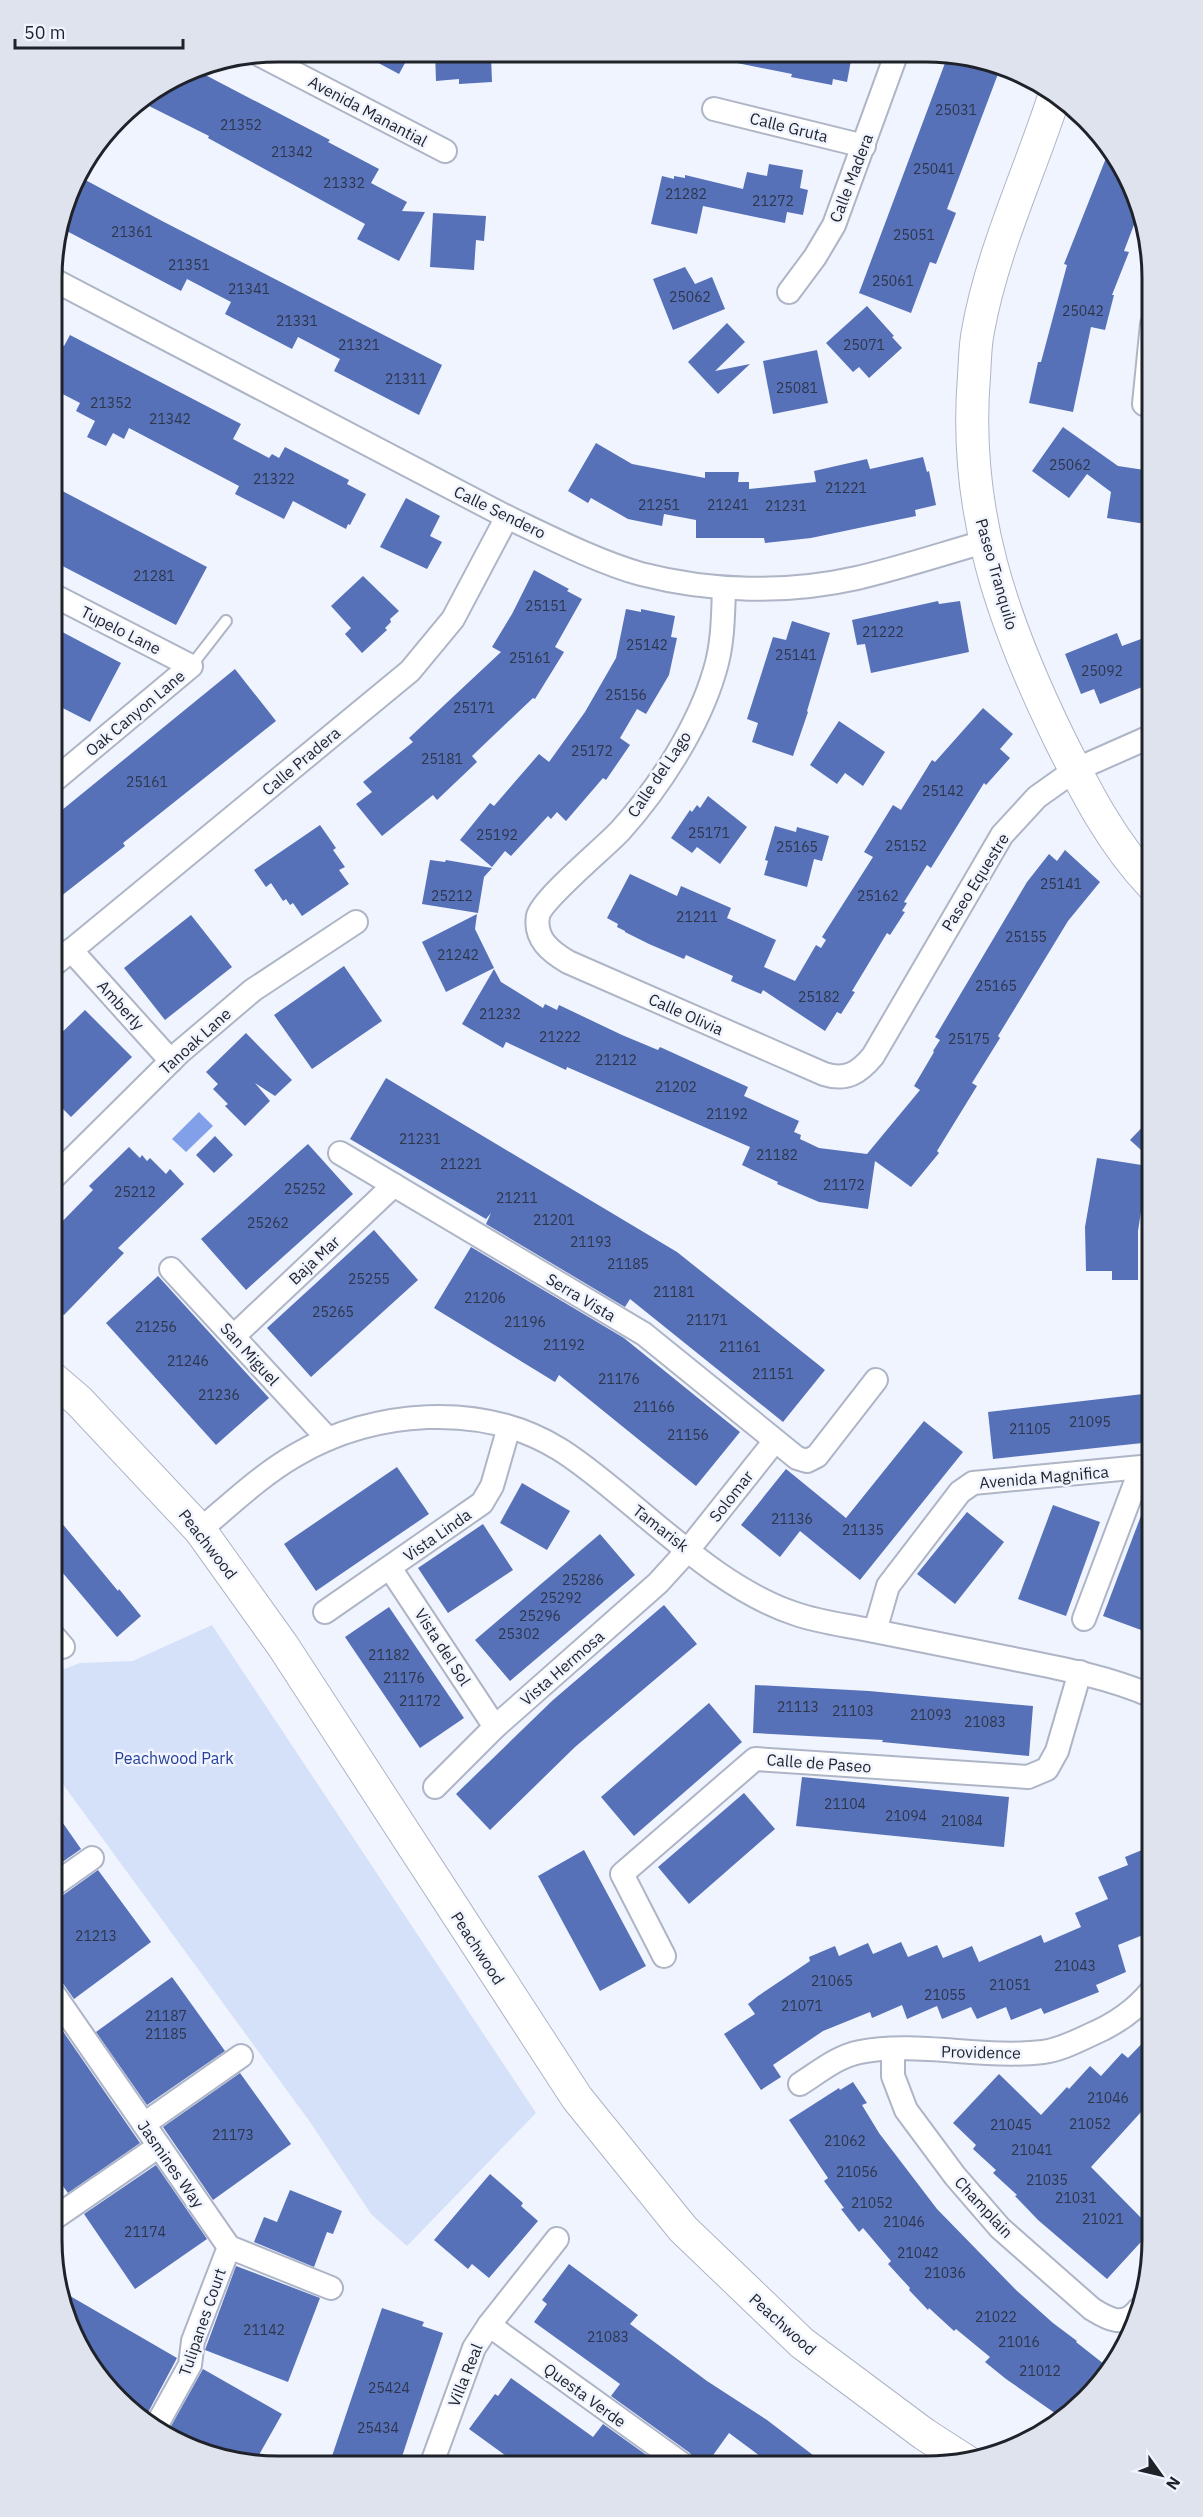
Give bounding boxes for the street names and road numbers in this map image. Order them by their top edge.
street label: Avenida Manantial [305,71,431,151]
street label: Calle Gruta [748,108,831,146]
street label: Calle Madera [825,130,877,225]
street label: Calle Sendero [451,481,549,543]
street label: Paseo Tranquilo [972,516,1022,632]
street label: Tupelo Lane [78,601,164,659]
street label: Oak Canyon Lane [81,665,189,760]
street label: Calle Pradera [258,722,345,800]
street label: Calle del Lago [623,727,695,821]
street label: Paseo Equestre [937,829,1013,935]
street label: Amberly [93,976,149,1034]
street label: Calle Olivia [645,989,727,1040]
street label: Tanoak Lane [155,1003,235,1078]
street label: Baja Mar [284,1231,344,1289]
street label: Serra Vista [543,1268,620,1326]
street label: San Miguel [216,1318,284,1390]
street label: Avenida Magnifica [978,1461,1110,1493]
street label: Solomar [705,1466,757,1526]
street label: Tamarisk [629,1500,693,1556]
street label: Vista Linda [399,1504,475,1566]
street label: Peachwood [175,1505,241,1583]
street label: Vista del Sol [411,1605,475,1689]
street label: Vista Hermosa [516,1626,608,1710]
street label: Calle de Paseo [766,1749,872,1777]
street label: Peachwood [447,1908,509,1988]
street label: Providence [941,2041,1021,2063]
street label: Jasmines Way [133,2116,209,2212]
street label: Champlain [950,2172,1018,2242]
street label: Tulipanes Court [174,2266,230,2378]
street label: Peachwood [745,2289,821,2359]
street label: Villa Real [443,2340,487,2410]
street label: Questa Verde [540,2358,630,2432]

